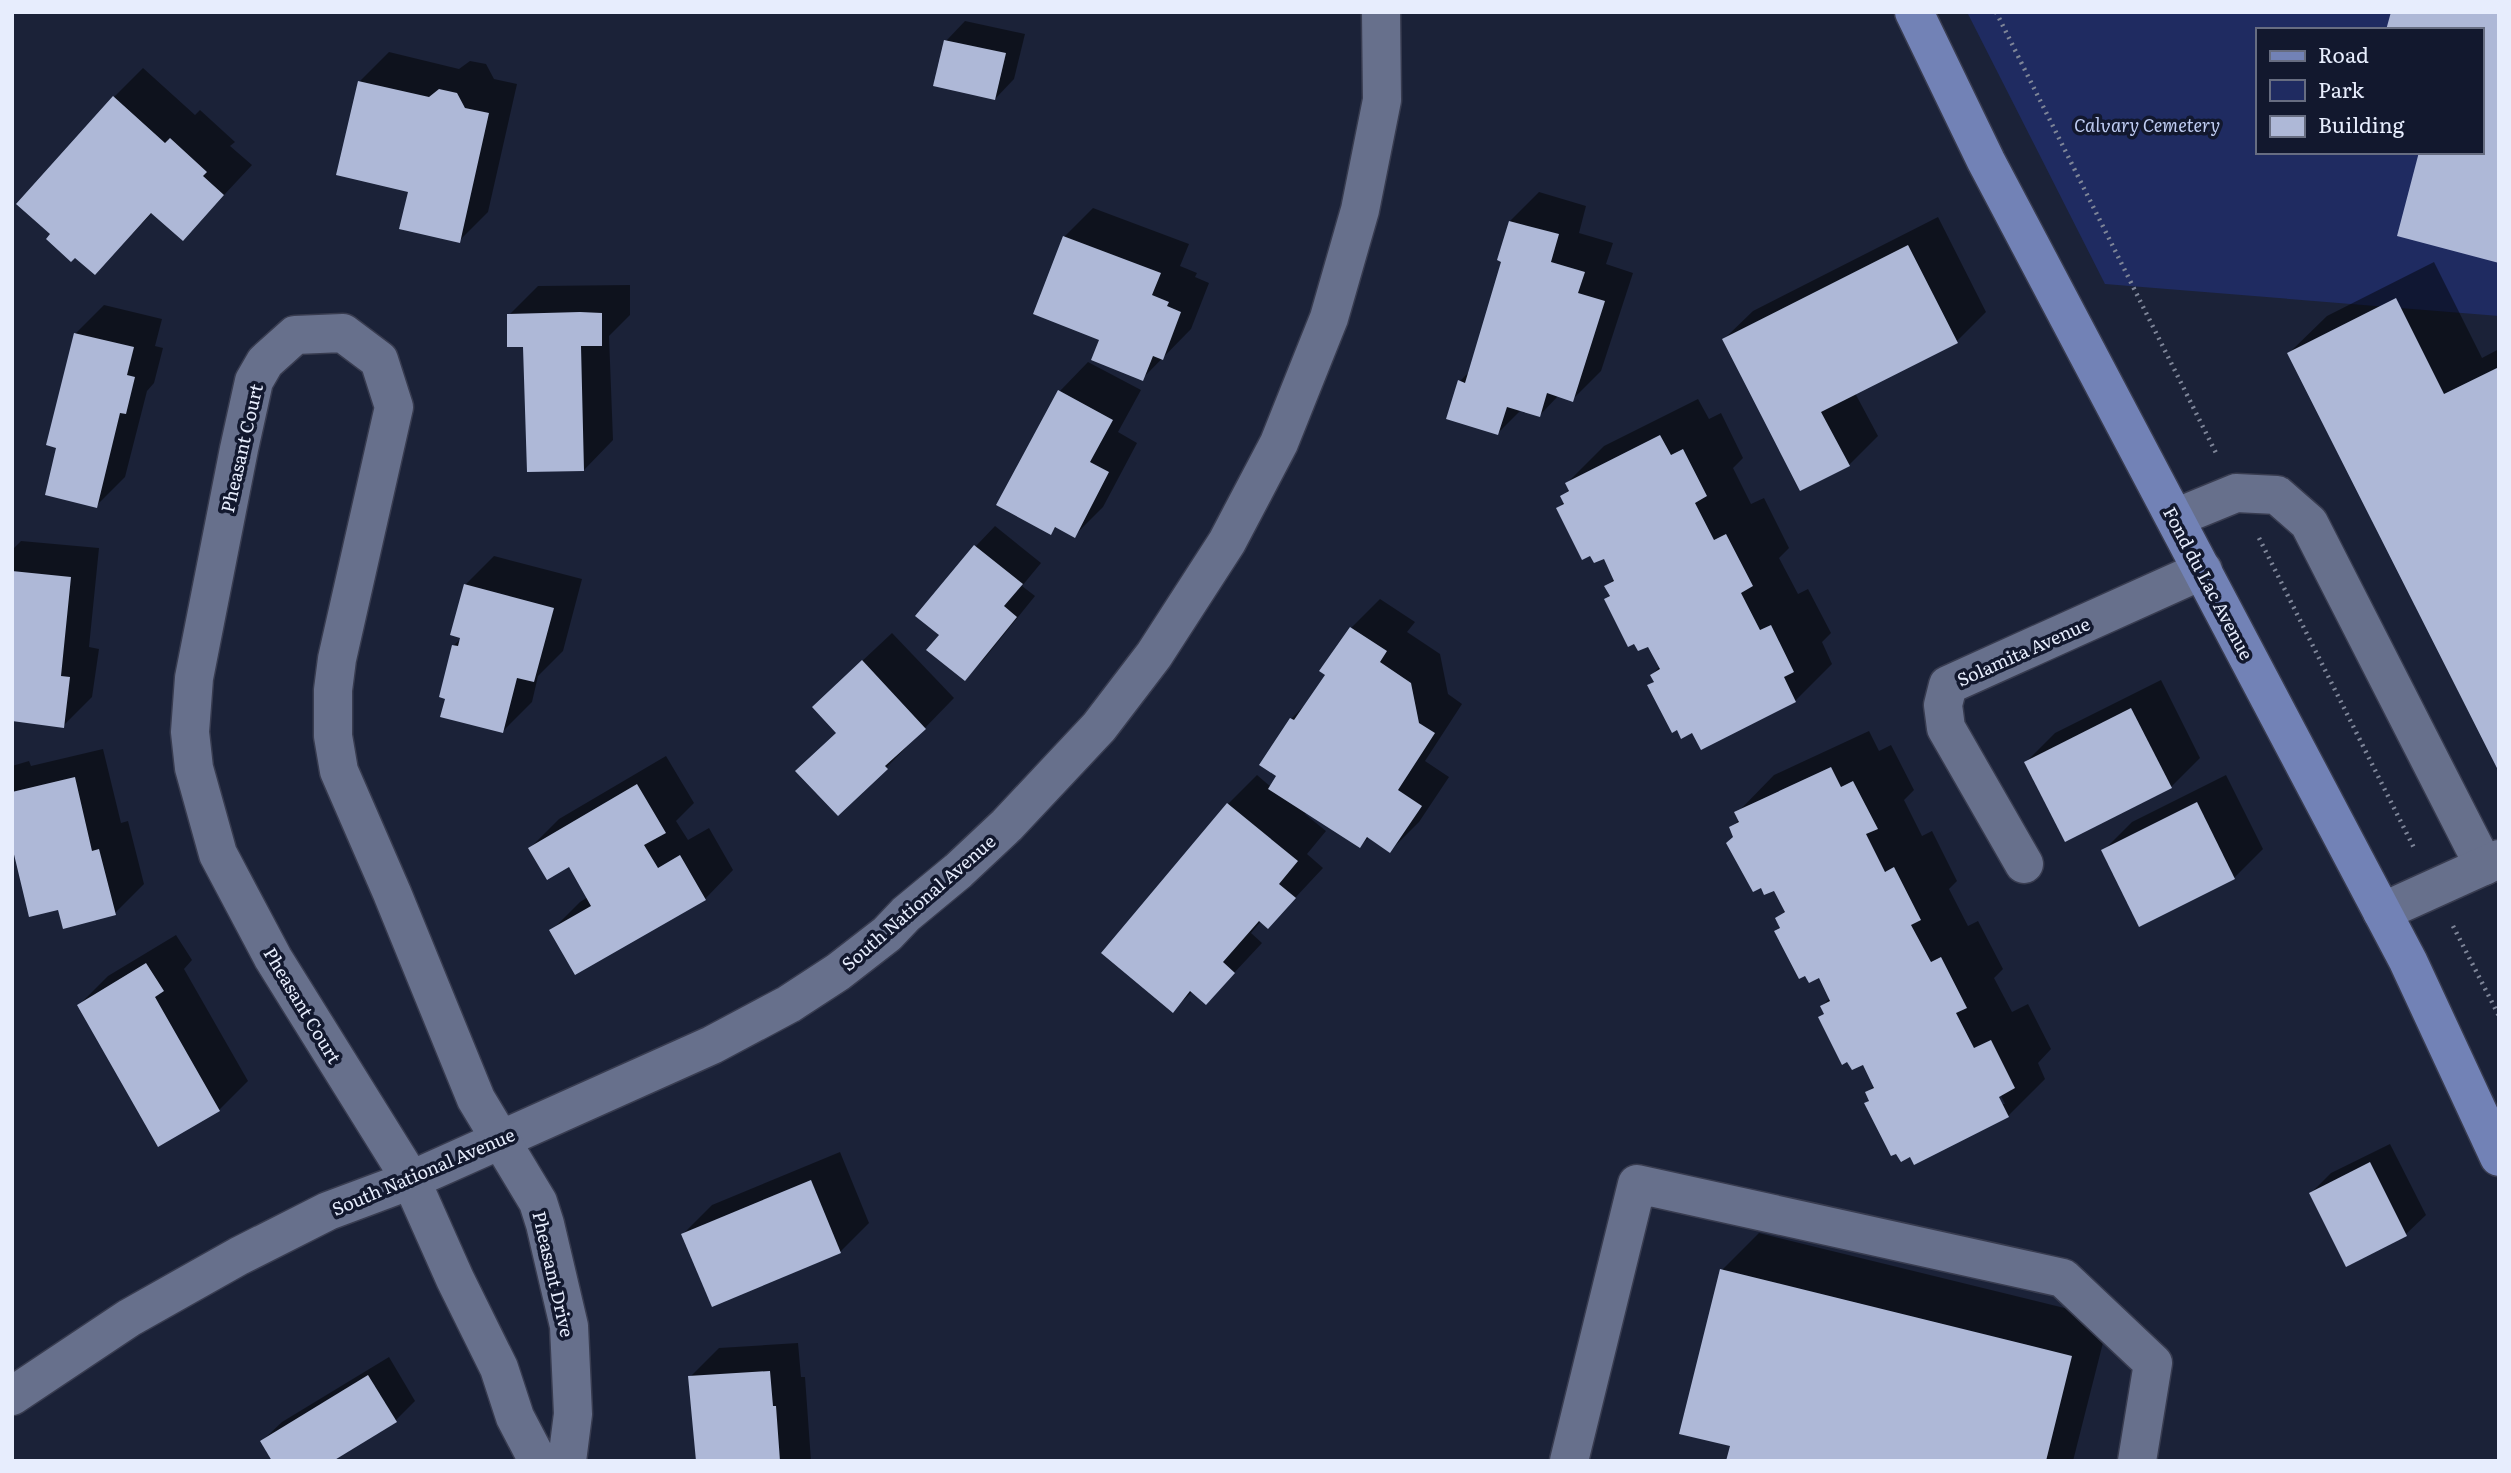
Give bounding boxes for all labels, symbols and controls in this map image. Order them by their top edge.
legend [2256,28,2483,154]
text: Road [2318,38,2369,69]
text: Park [2318,73,2364,104]
text: Building [2318,108,2405,139]
park label: Calvary Cemetery [2074,111,2220,138]
street label: Pheasant Court [213,380,269,515]
street label: Fond du Lac Avenue [2157,502,2261,664]
street label: Solamita Avenue [1952,610,2094,692]
street label: South National Avenue [835,827,1001,977]
street label: Pheasant Court [258,942,349,1069]
street label: South National Avenue [327,1120,519,1222]
street label: Pheasant Drive [526,1208,582,1340]

